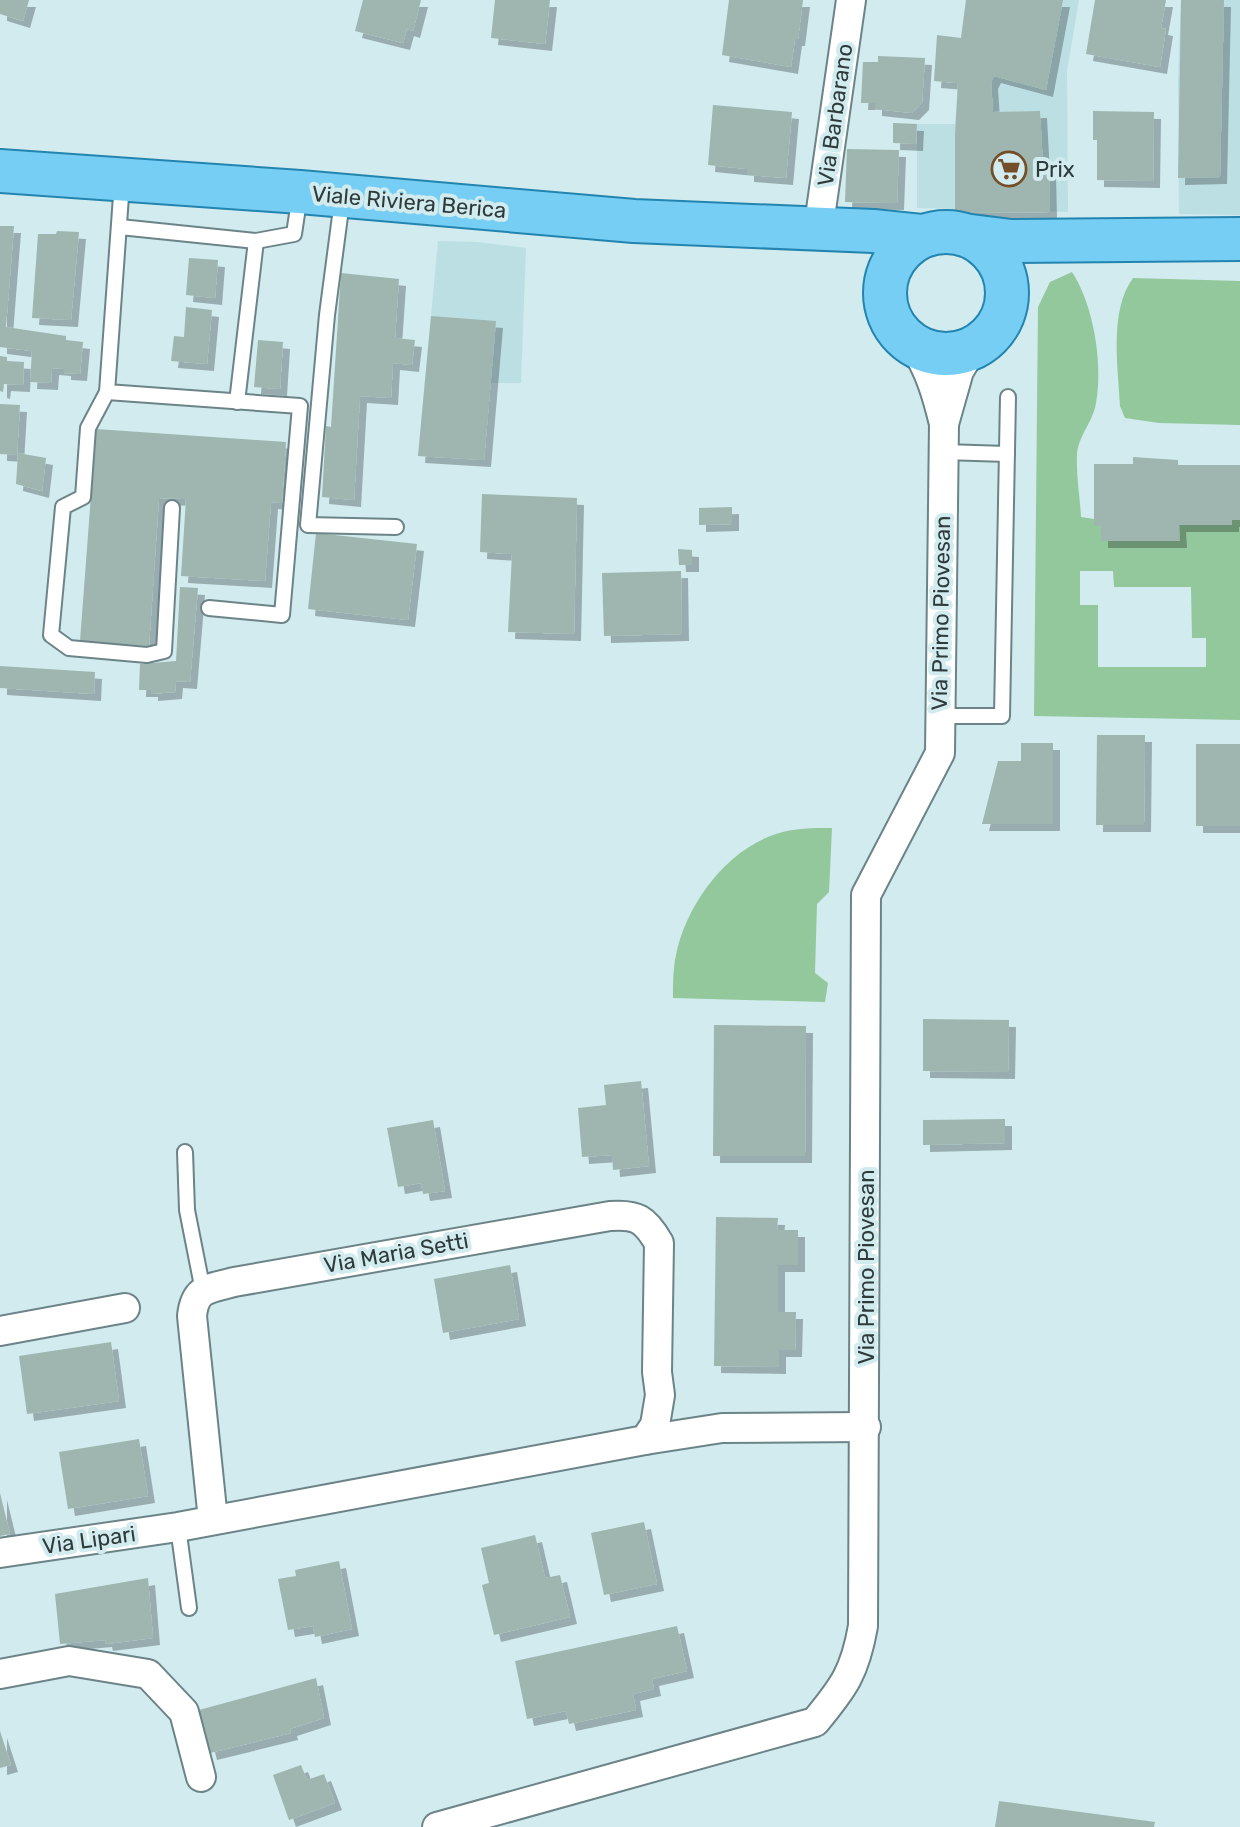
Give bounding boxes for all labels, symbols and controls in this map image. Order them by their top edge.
street label: Via Barbarano [812,42,858,188]
supermarket icon: Prix [990,150,1028,188]
place label: Prix [1035,156,1075,183]
street label: Viale Riviera Berica [311,180,507,224]
street label: Via Primo Piovesan [926,515,956,711]
street label: Via Primo Piovesan [853,1169,880,1365]
street label: Via Maria Setti [322,1227,470,1279]
street label: Via Lipari [41,1520,137,1560]

